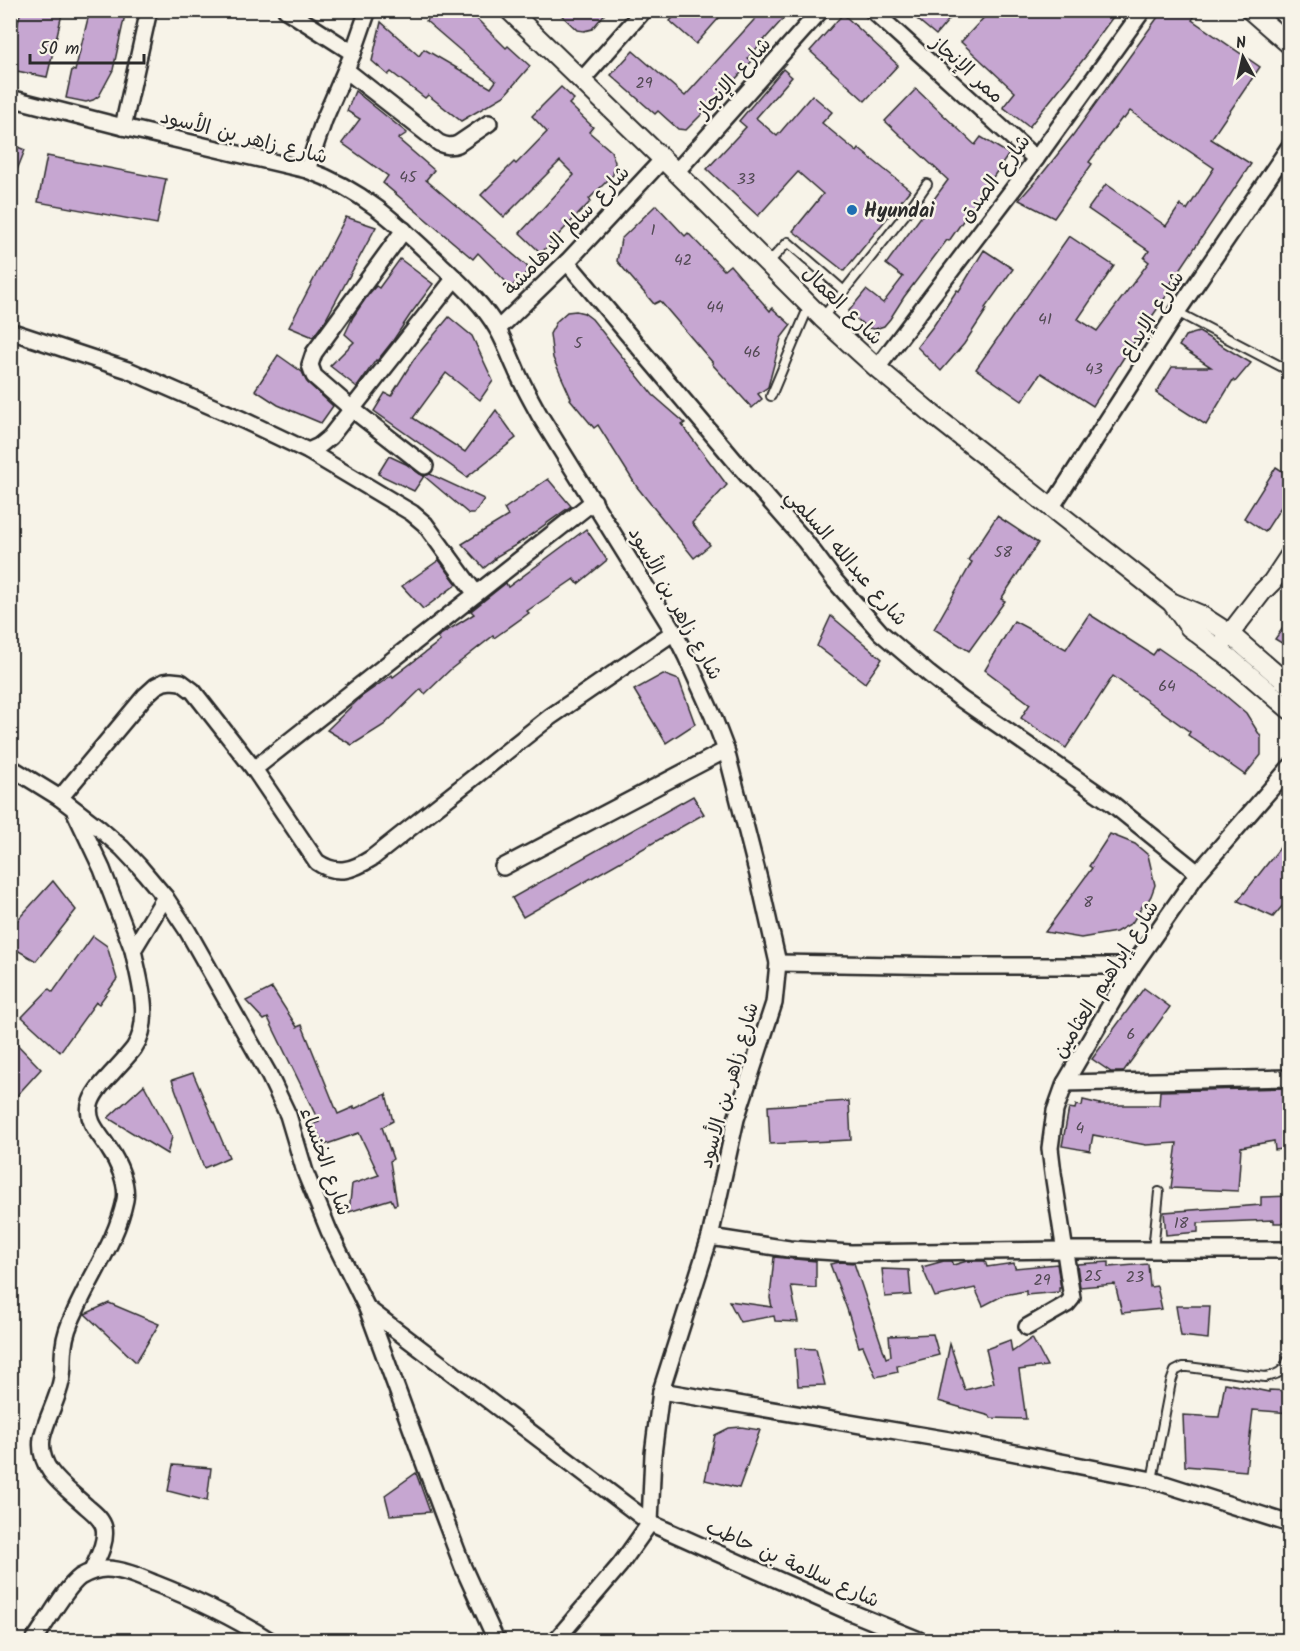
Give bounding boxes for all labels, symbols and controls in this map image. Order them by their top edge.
scale bar [30,27,144,65]
street label: ممر الإنجاز [921,27,1011,112]
north arrow [1213,27,1273,87]
street label: شارع الإنجاز [688,30,780,128]
text: N [1234,31,1248,57]
text: 50 m [39,35,79,64]
house number: 29 [635,71,653,96]
street label: شارع زاهر بن الأسود [156,102,331,174]
street label: شارع الصدق [951,128,1040,230]
street label: شارع سالم الدهامشة [496,159,639,304]
house number: 45 [399,165,418,190]
house number: 33 [737,167,755,192]
place label: Hyundai [864,196,935,228]
marker: Hyundai [845,203,859,217]
house number: 1 [650,218,656,243]
house number: 42 [674,248,692,273]
street label: شارع العمال [793,259,890,354]
street label: شارع الإبداع [1112,265,1194,367]
house number: 44 [706,295,724,320]
house number: 41 [1038,307,1052,332]
house number: 5 [574,331,584,356]
house number: 46 [743,340,761,365]
house number: 43 [1085,357,1103,382]
street label: شارع عبدالله السلمي [777,482,914,634]
street label: شارع زاهر بن الأسود [619,521,730,687]
house number: 58 [994,540,1012,565]
house number: 64 [1158,674,1176,699]
house number: 8 [1083,890,1093,915]
street label: شارع إبراهيم العثامين [1045,895,1168,1065]
street label: شارع زاهر بن الأسود [691,999,769,1172]
house number: 6 [1127,1022,1135,1047]
street label: شارع الخنساء [290,1103,359,1221]
house number: 4 [1076,1116,1085,1141]
house number: 18 [1174,1211,1189,1236]
house number: 25 [1084,1264,1103,1289]
house number: 23 [1126,1265,1144,1290]
house number: 29 [1033,1268,1051,1293]
street label: شارع سلامة بن حاطب [700,1512,884,1618]

